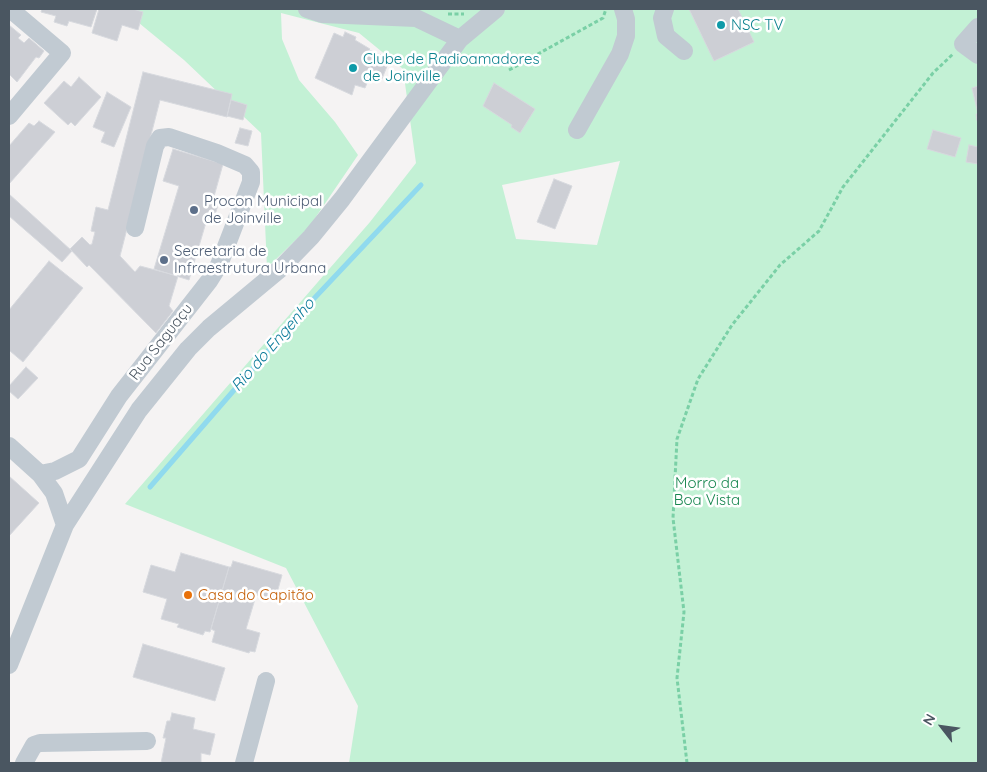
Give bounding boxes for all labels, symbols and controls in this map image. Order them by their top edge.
place label: NSC TV [731,16,783,34]
marker: NSC TV [715,19,727,31]
place label: Clube de Radioamadores de Joinville [363,50,540,85]
marker: Clube de Radioamadores de Joinville [347,62,359,74]
place label: Procon Municipal de Joinville [204,192,322,227]
marker: Procon Municipal de Joinville [188,204,200,216]
place label: Secretaria de Infraestrutura Urbana [174,242,326,277]
marker: Secretaria de Infraestrutura Urbana [158,254,170,266]
water label: Rio do Engenho [227,295,319,395]
street label: Rua Saguaçu [125,300,197,384]
park label: Morro da Boa Vista [674,474,740,509]
place label: Casa do Capitão [198,586,314,604]
marker: Casa do Capitão [182,589,194,601]
north arrow [917,702,967,752]
text: N [919,711,939,728]

